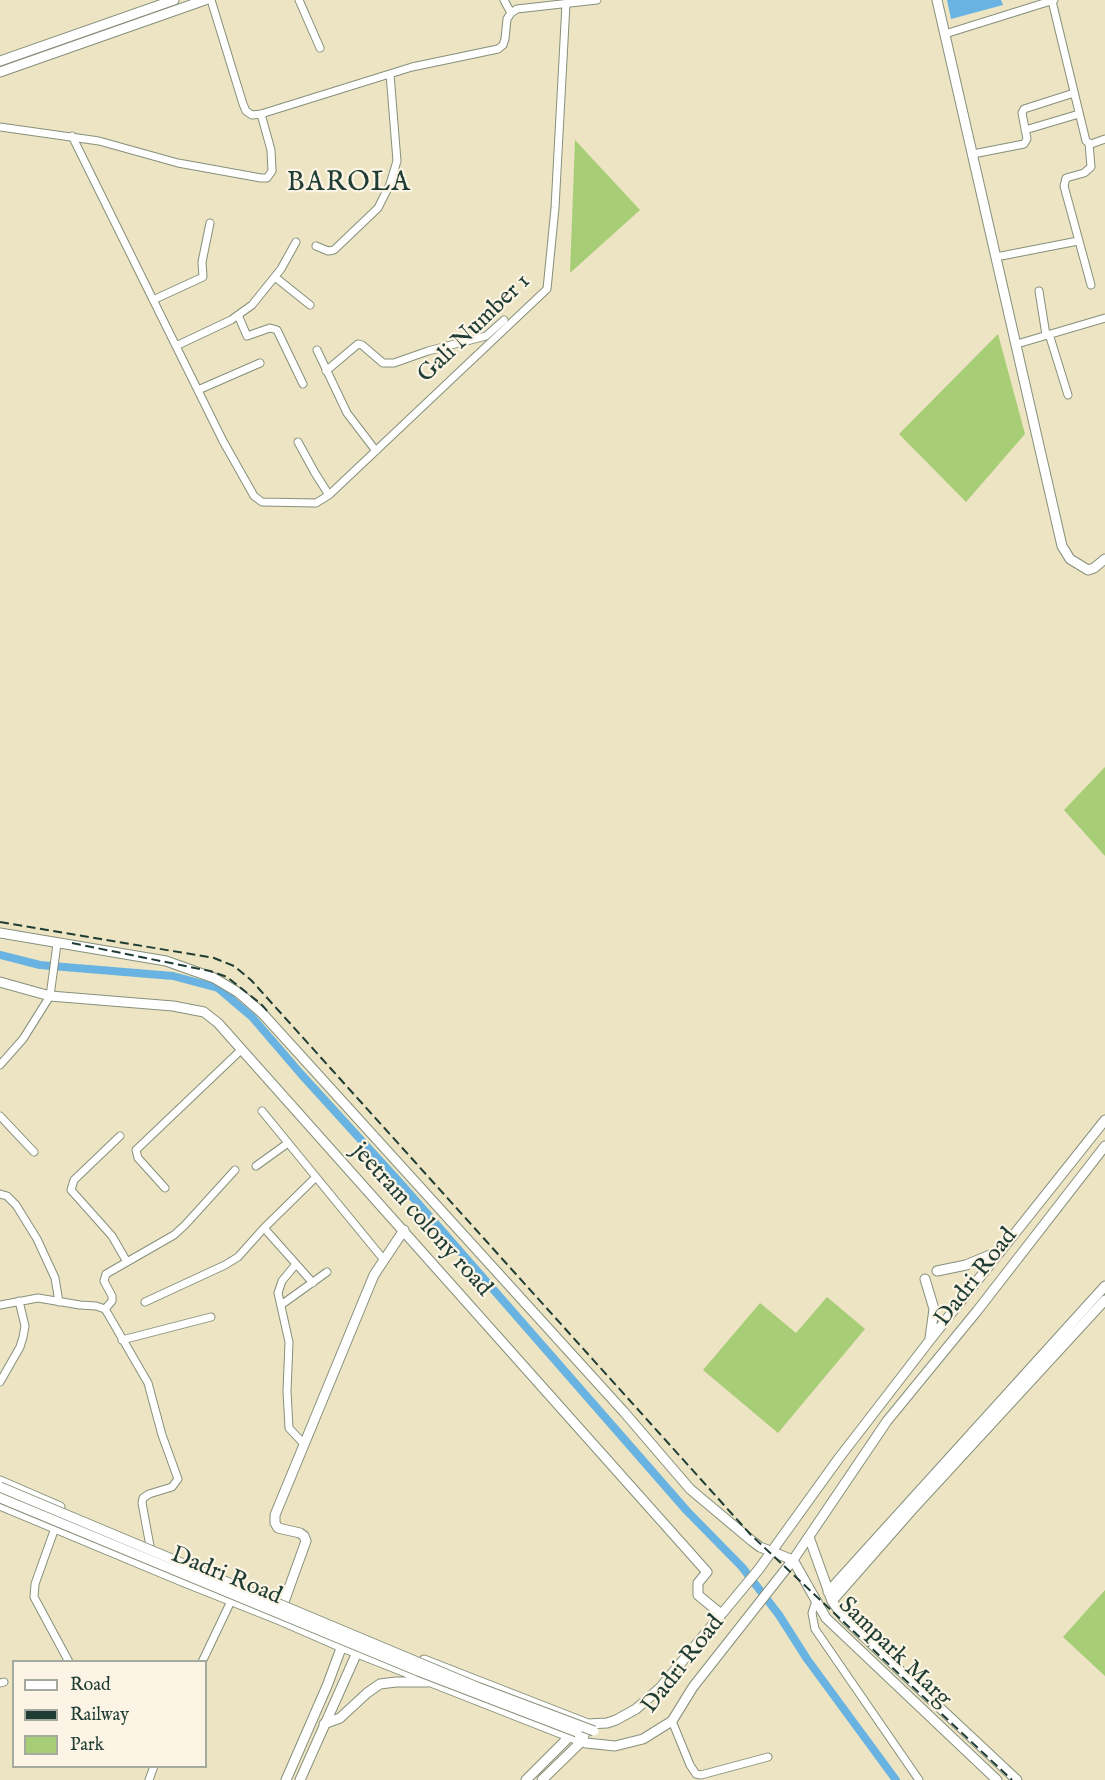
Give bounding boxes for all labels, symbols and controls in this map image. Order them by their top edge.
district label: BAROLA [287,168,411,200]
street label: Gali Number 1 [413,268,537,390]
street label: jeetram colony road [345,1139,497,1303]
street label: Dadri Road [930,1223,1024,1333]
street label: Dadri Road [166,1542,286,1612]
street label: Sampark Marg [831,1592,957,1714]
street label: Dadri Road [637,1610,731,1720]
legend [12,1660,207,1768]
text: Road [70,1674,111,1697]
text: Railway [70,1704,129,1727]
text: Park [70,1734,104,1757]

